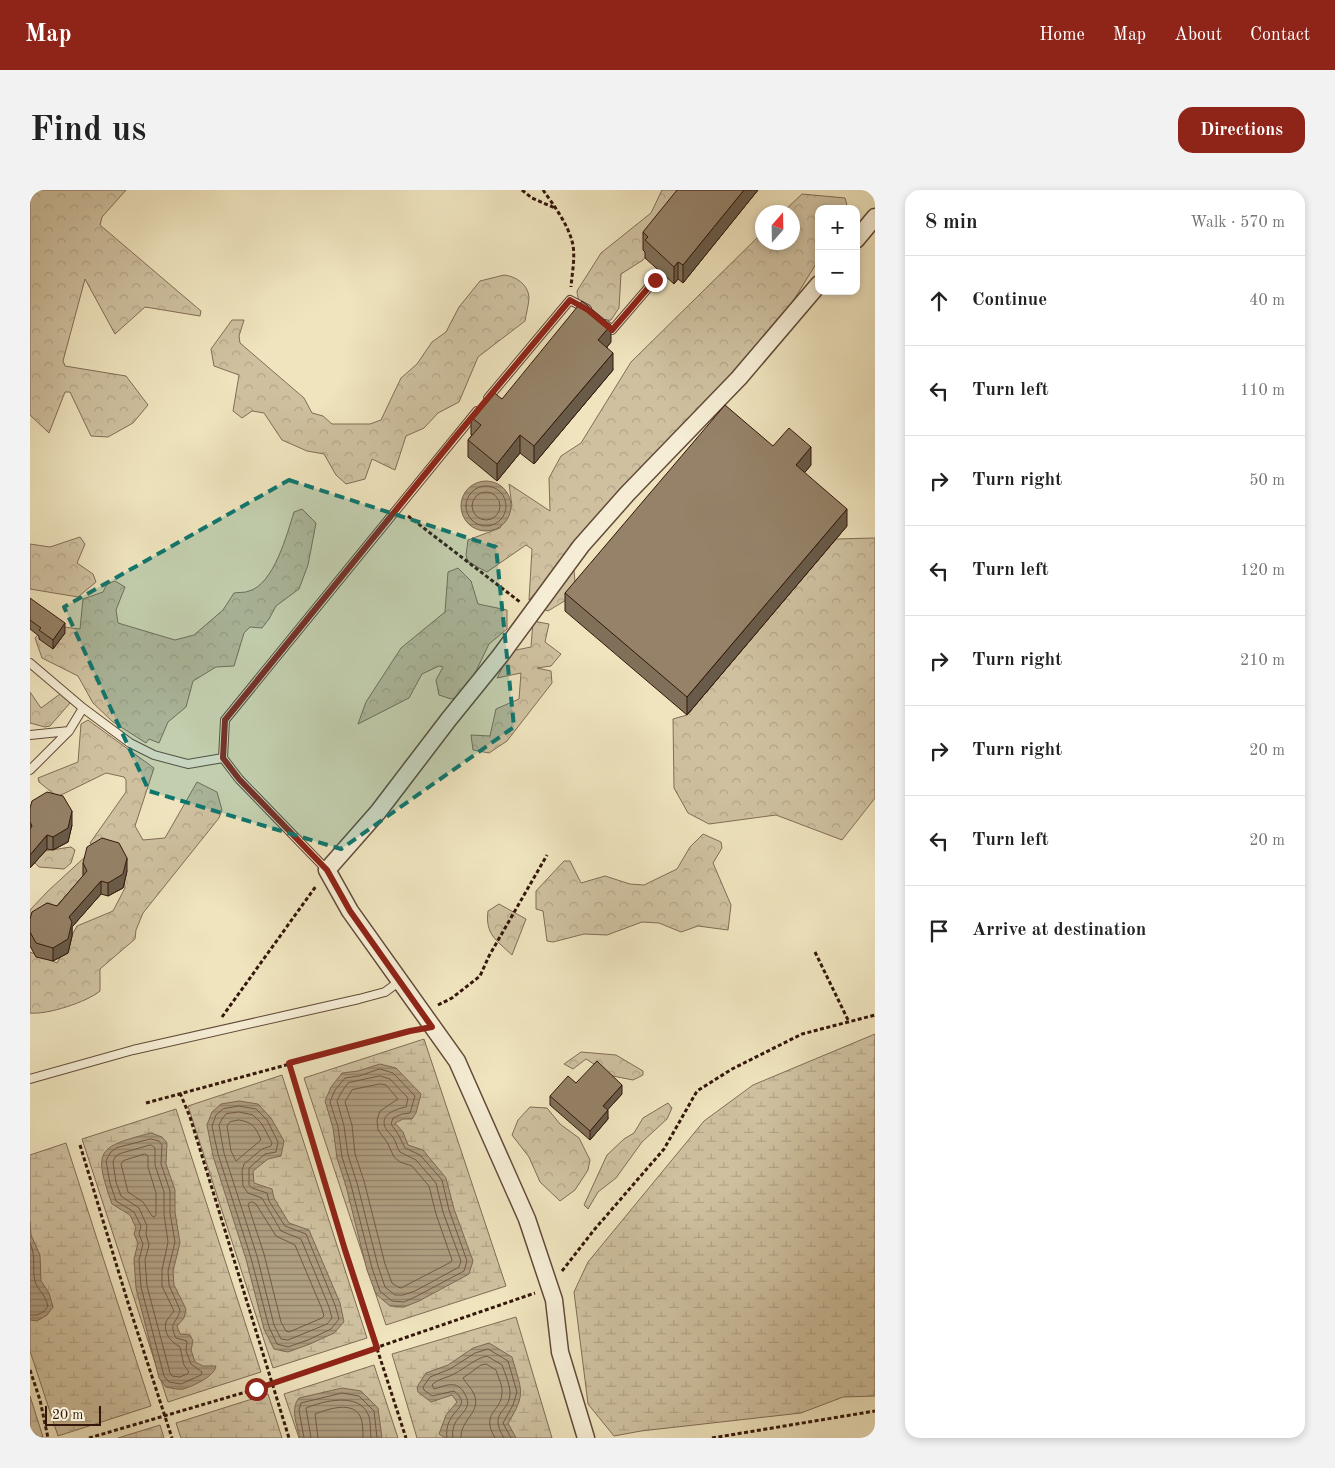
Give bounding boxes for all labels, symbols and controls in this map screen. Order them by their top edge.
text: Map [25,23,72,47]
text: Home [1039,26,1085,44]
text: Map [1113,26,1146,44]
text: About [1174,26,1222,44]
text: Contact [1250,26,1310,44]
button: Directions [1178,107,1305,153]
text: Find us [30,113,146,148]
north arrow [755,205,800,250]
map controls [815,205,860,295]
button: + [815,205,860,250]
text: 8 min [925,212,978,233]
text: Walk · 570 m [1190,215,1285,231]
button: − [815,250,860,295]
route end [644,269,667,292]
icon: ahead [925,287,953,315]
text: Continue [972,291,1047,310]
text: 40 m [1249,293,1285,309]
icon: left [925,377,953,405]
text: Turn left [972,381,1049,400]
text: 110 m [1240,383,1285,399]
icon: right [925,467,953,495]
text: Turn right [972,471,1062,490]
text: 50 m [1249,473,1285,489]
icon: left [925,557,953,585]
text: Turn left [972,561,1049,580]
text: 120 m [1240,563,1285,579]
icon: right [925,647,953,675]
text: Turn right [972,651,1062,670]
text: 210 m [1240,653,1285,669]
icon: right [925,737,953,765]
text: Turn right [972,741,1062,760]
text: 20 m [1249,743,1285,759]
icon: left [925,827,953,855]
text: Turn left [972,831,1049,850]
text: 20 m [1249,833,1285,849]
icon: arrive [925,917,953,945]
text: Arrive at destination [972,921,1146,940]
route start [245,1378,268,1401]
scale bar [45,1403,101,1426]
text: 20 m [52,1408,83,1422]

